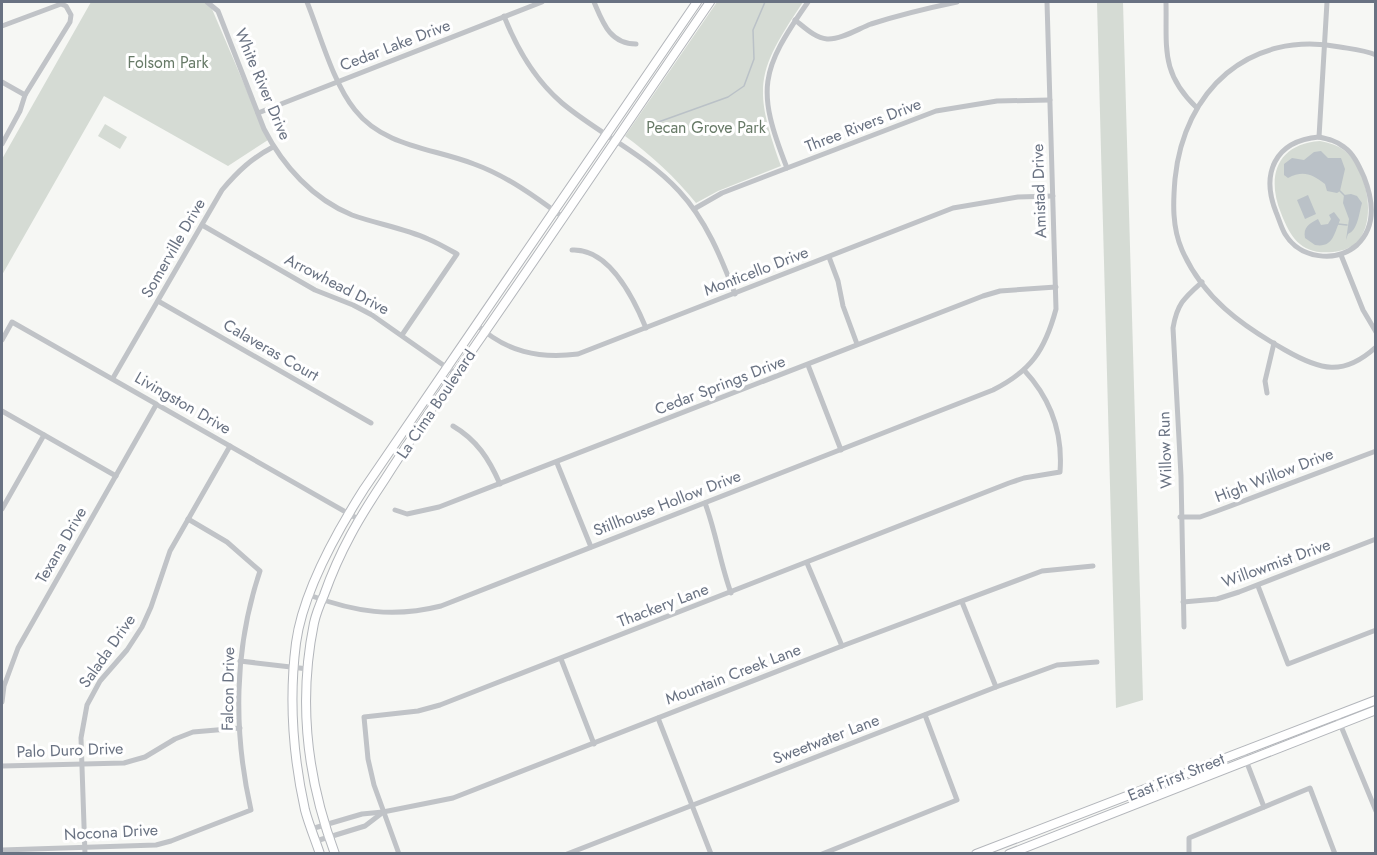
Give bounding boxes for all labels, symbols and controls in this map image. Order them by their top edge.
street label: Cedar Lake Drive [336,13,454,77]
street label: White River Drive [229,25,297,143]
park label: Folsom Park [128,51,209,74]
street label: Three Rivers Drive [802,92,924,158]
park label: Pecan Grove Park [646,116,767,139]
street label: Amistad Drive [1026,143,1052,239]
street label: Somerville Drive [135,194,211,302]
street label: Monticello Drive [700,240,812,302]
street label: Arrowhead Drive [281,248,393,320]
street label: Calaveras Court [219,313,323,387]
street label: La Cima Boulevard [391,345,481,463]
street label: Cedar Springs Drive [651,350,789,420]
street label: Livingston Drive [131,366,235,440]
street label: Willow Run [1152,411,1178,489]
street label: High Willow Drive [1212,442,1336,508]
street label: Stillhouse Hollow Drive [590,464,744,542]
street label: Texana Drive [30,503,92,587]
street label: Willowmist Drive [1218,533,1334,593]
street label: Thackery Lane [614,577,712,633]
street label: Salada Drive [73,610,141,692]
street label: Mountain Creek Lane [662,638,804,710]
street label: Falcon Drive [216,647,240,731]
street label: Sweetwater Lane [769,708,883,770]
street label: Palo Duro Drive [16,737,124,763]
street label: East First Street [1124,747,1228,807]
street label: Nocona Drive [63,818,159,846]

